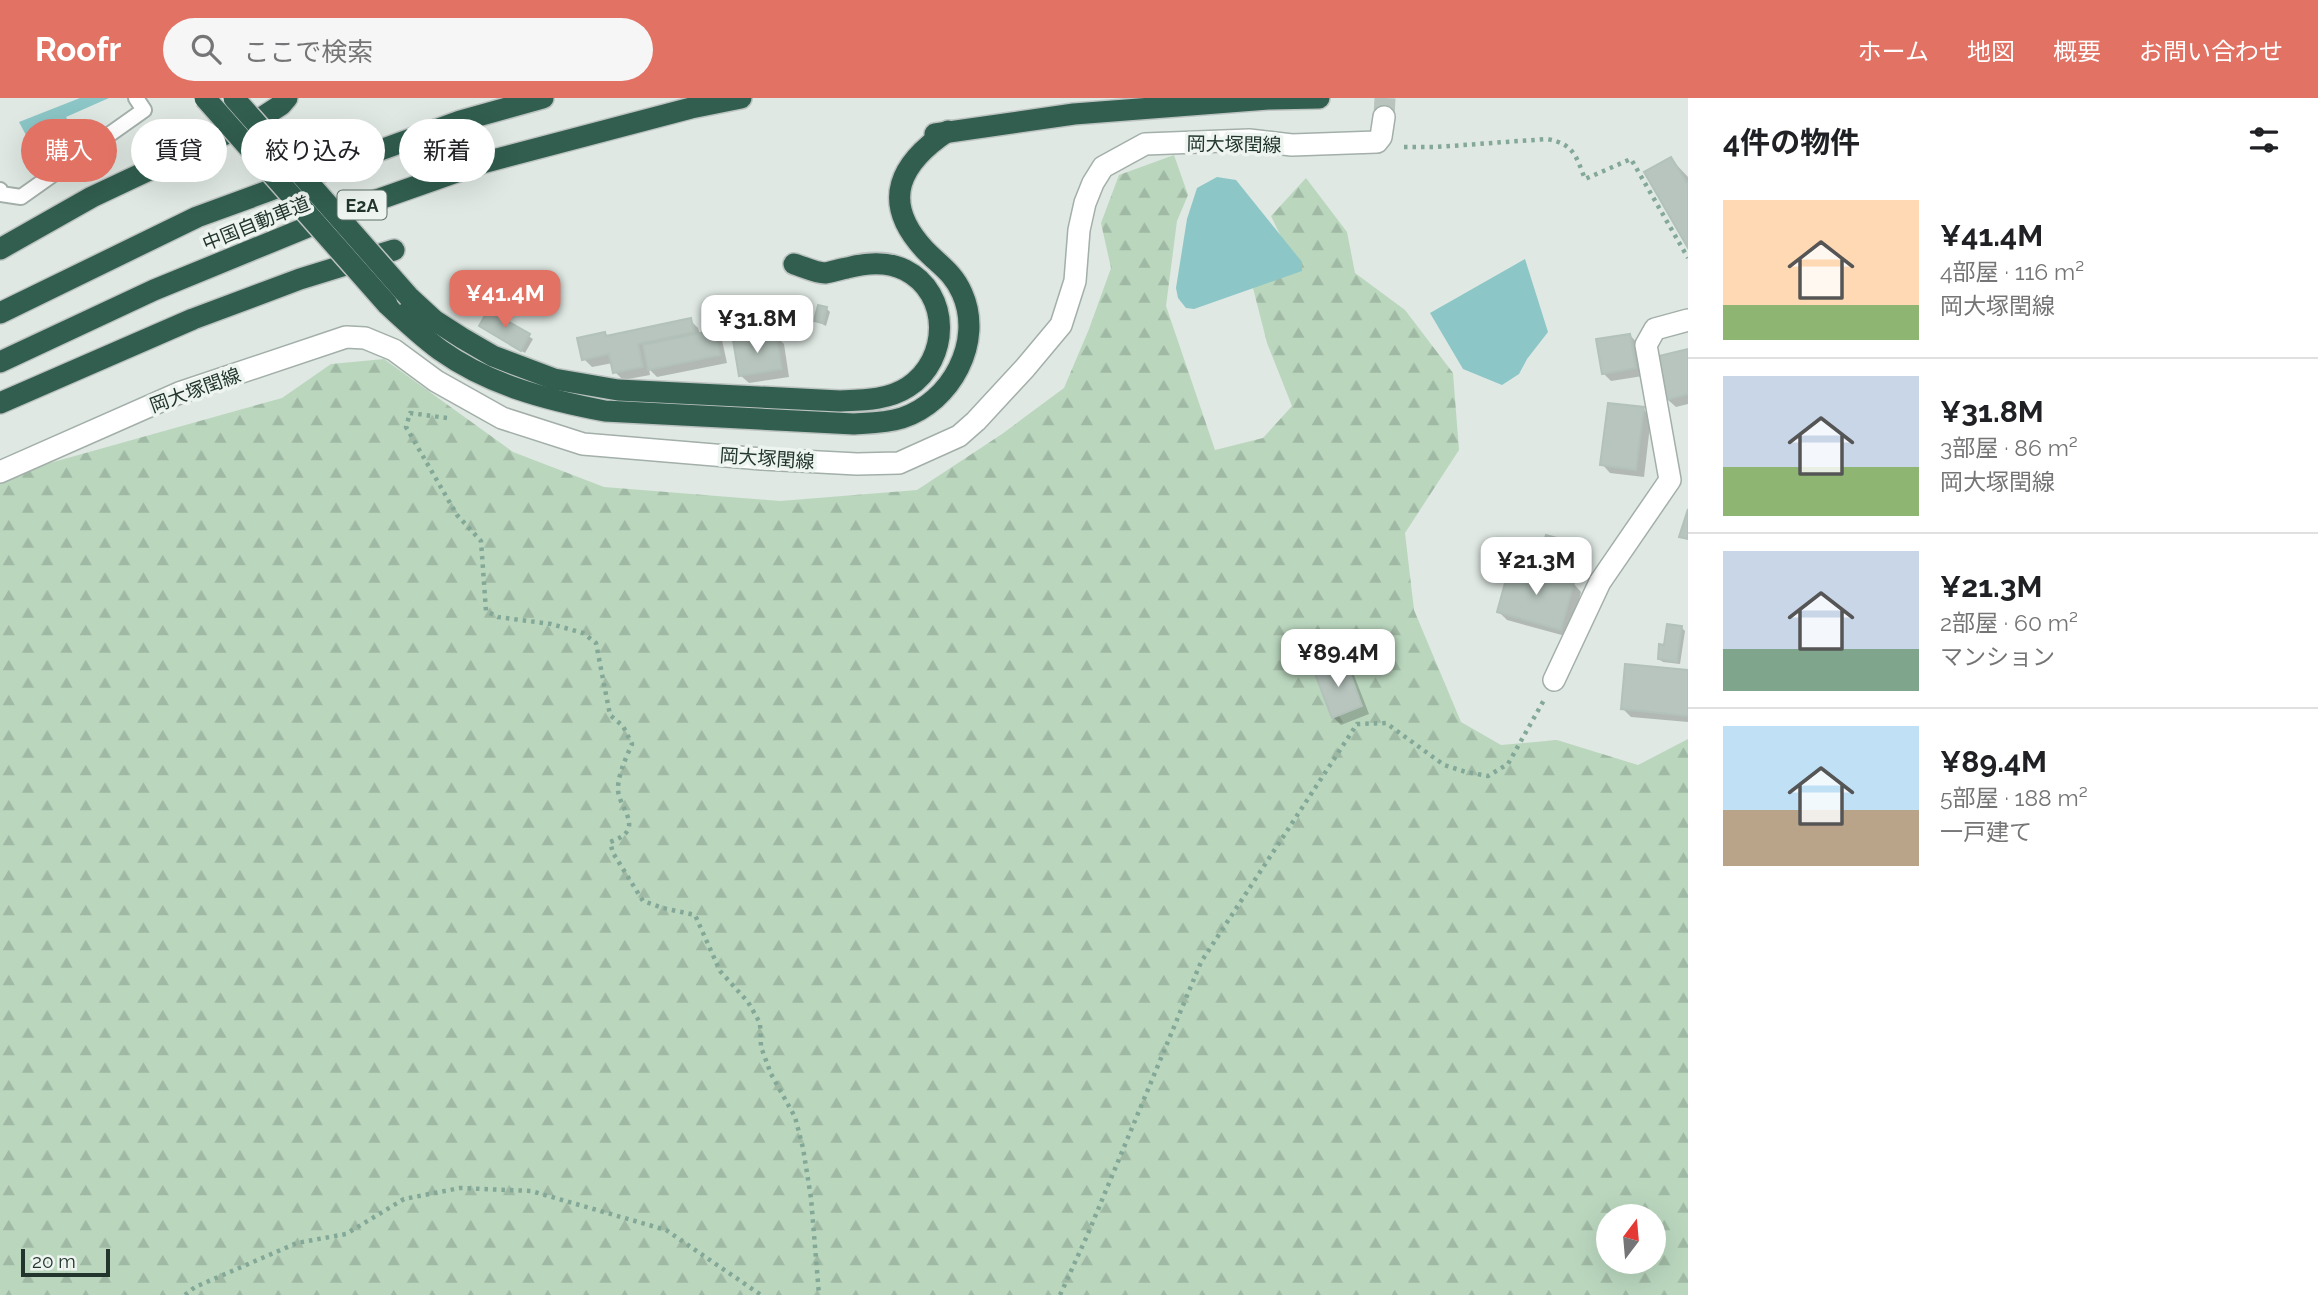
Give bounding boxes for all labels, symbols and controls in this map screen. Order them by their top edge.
search box [163,18,653,81]
text: Roofr [35,30,121,69]
icon: search [187,30,225,68]
text: ここで検索 [243,37,373,67]
text: ホーム [1858,37,1929,66]
text: 地図 [1967,37,2015,66]
text: 概要 [2053,37,2101,66]
text: お問い合わせ [2139,37,2283,66]
chip: 購入 [21,119,117,182]
chip: 賃貸 [131,119,227,182]
chip: 絞り込み [241,119,385,182]
chip: 新着 [399,119,495,182]
icon: filters [2245,121,2283,159]
text: 4件の物件 [1723,125,1860,160]
street label: 岡大塚閏線 [1186,132,1282,156]
road number: E2A [338,190,386,220]
street label: 中国自動車道 [199,191,313,255]
text: ¥41.4M [1940,218,2043,253]
icon: home [1779,228,1863,312]
text: 4部屋 · 116 m² [1940,258,2084,285]
pin: ¥41.4M [448,271,562,330]
text: ¥41.4M [465,279,545,306]
text: 岡大塚閏線 [1940,292,2055,319]
pin: ¥31.8M [700,296,814,355]
text: ¥31.8M [717,304,797,331]
street label: 岡大塚閏線 [147,363,243,417]
text: ¥31.8M [1940,394,2044,429]
icon: home [1779,404,1863,488]
text: 3部屋 · 86 m² [1940,434,2078,461]
street label: 岡大塚閏線 [719,444,815,472]
text: 岡大塚閏線 [1940,468,2055,495]
pin: ¥21.3M [1479,538,1593,597]
text: ¥21.3M [1497,546,1575,573]
text: ¥21.3M [1940,569,2043,604]
icon: home [1779,579,1863,663]
text: 2部屋 · 60 m² [1940,609,2078,636]
pin: ¥89.4M [1281,630,1395,689]
text: ¥89.4M [1297,638,1379,665]
text: マンション [1940,643,2055,670]
text: ¥89.4M [1940,744,2047,779]
icon: home [1779,754,1863,838]
text: 5部屋 · 188 m² [1940,784,2088,811]
text: 一戸建て [1940,818,2032,845]
north arrow [1596,1204,1666,1274]
map controls [1596,1204,1666,1274]
scale bar [21,1246,110,1278]
text: 20 m [32,1250,76,1272]

